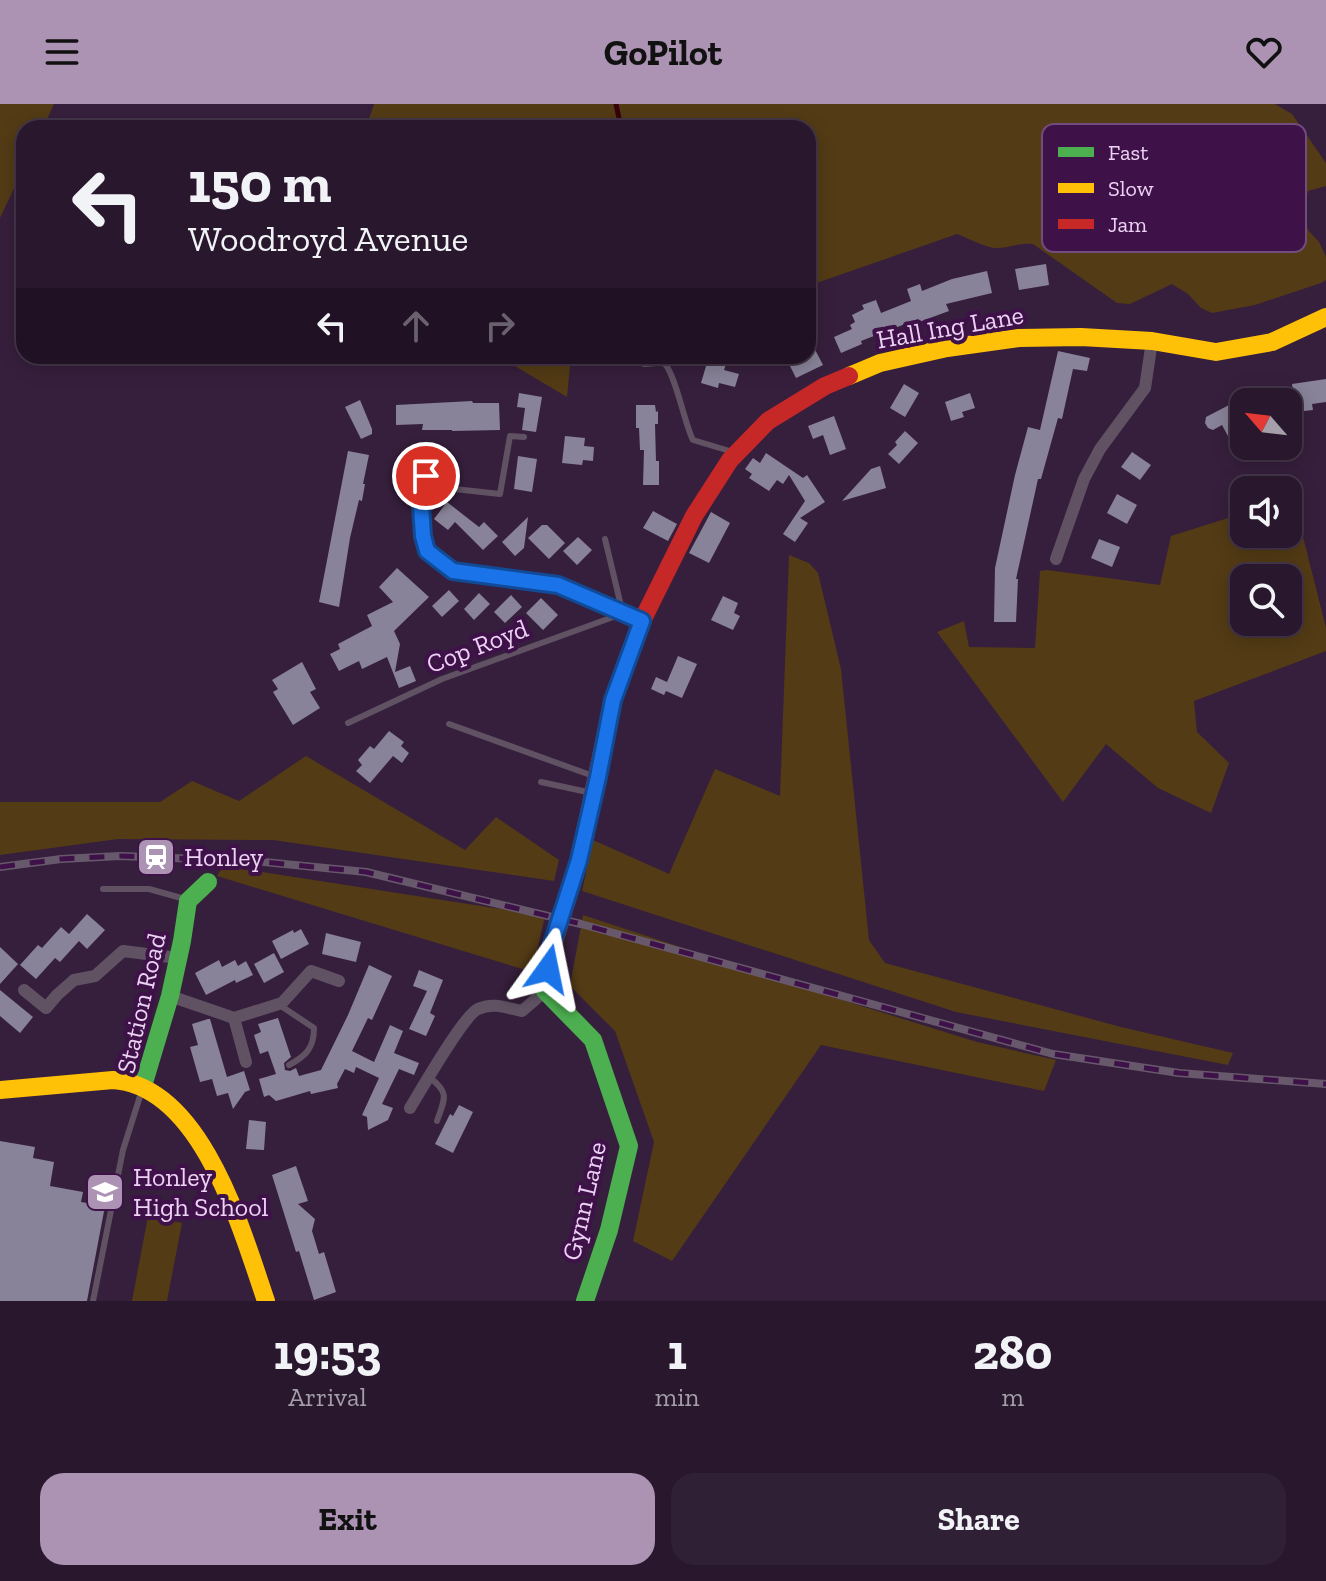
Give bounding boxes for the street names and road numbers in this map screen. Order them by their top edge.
street label: Hall Ing Lane [874,298,1026,356]
street label: Cop Royd [422,612,532,680]
street label: Station Road [109,930,173,1076]
street label: Gynn Lane [555,1139,613,1263]

